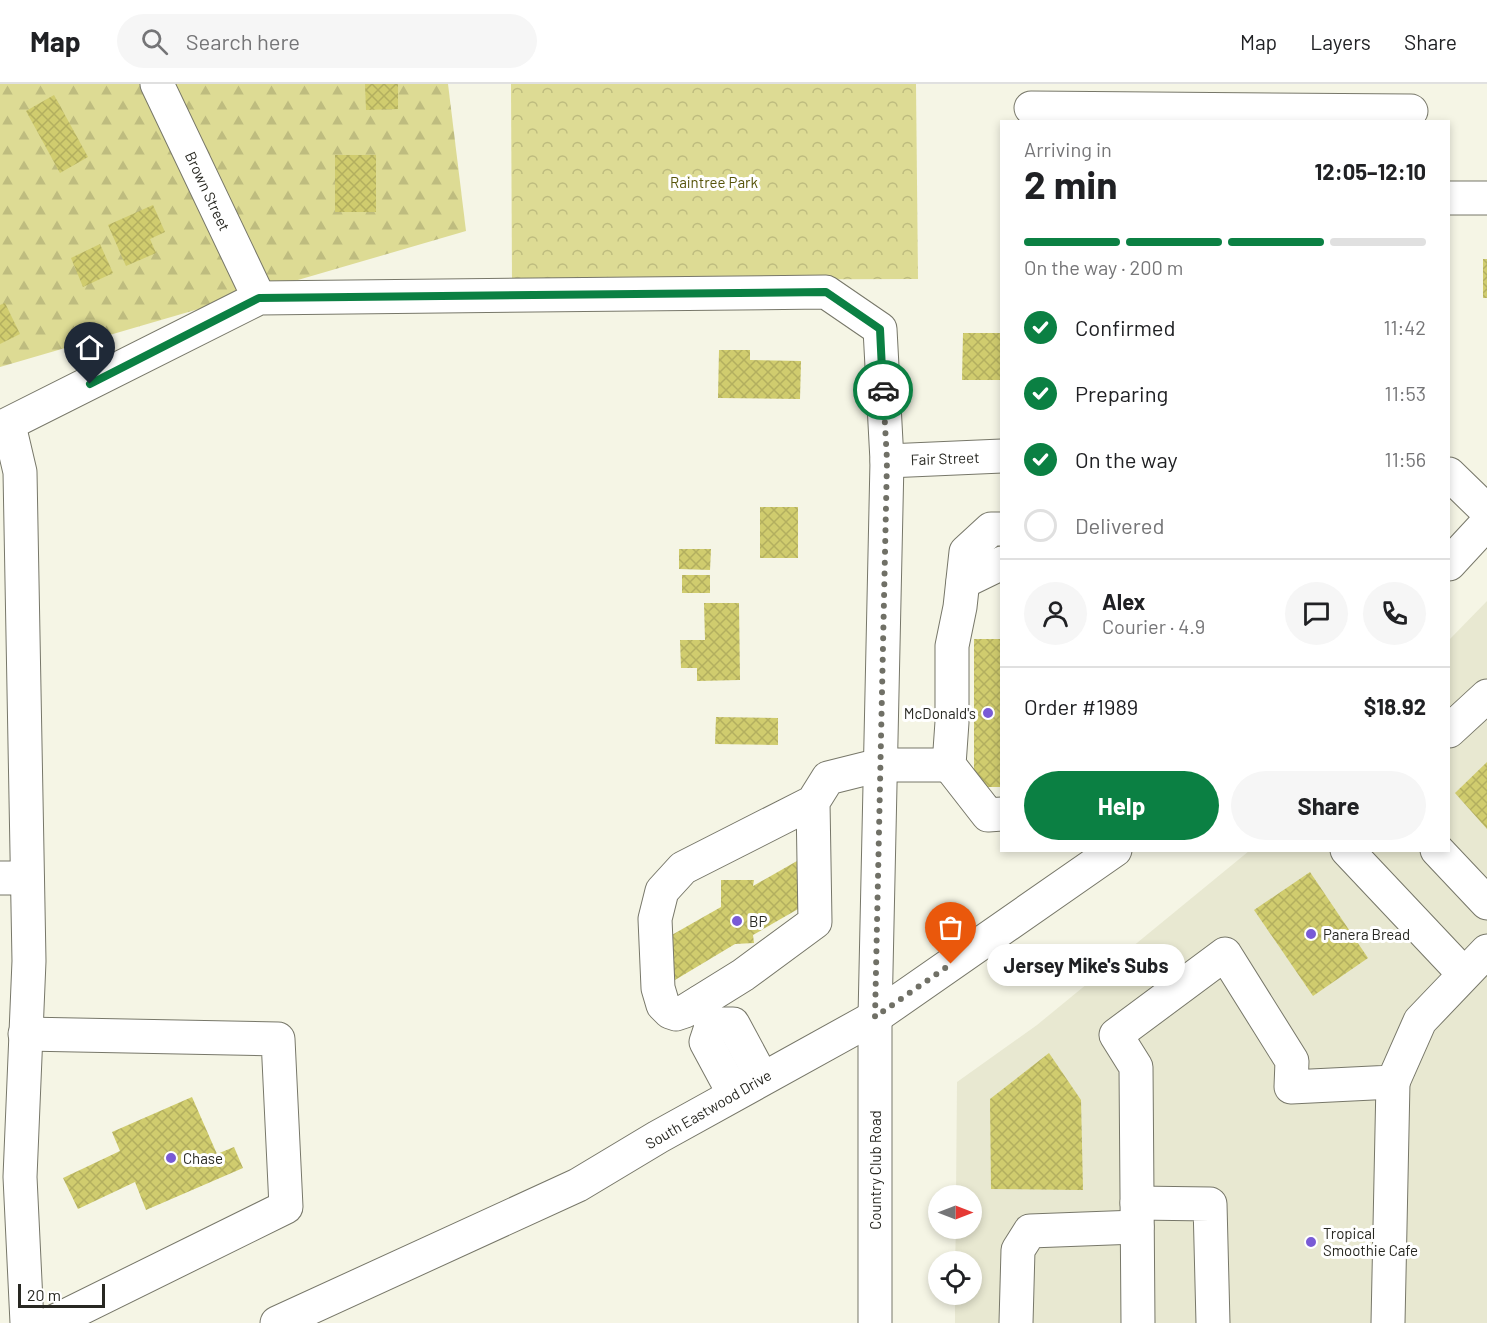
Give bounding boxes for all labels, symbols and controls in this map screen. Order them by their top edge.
search box [117,14,537,68]
text: Map [30,24,81,58]
icon: search [138,25,171,58]
text: Search here [186,28,300,54]
text: Map [1240,29,1277,54]
text: Layers [1310,29,1371,54]
text: Share [1404,29,1457,54]
text: Arriving in [1024,137,1112,161]
street label: Brown Street [182,148,234,234]
text: 12:05–12:10 [1315,158,1426,184]
text: 2 min [1024,160,1117,207]
park label: Raintree Park [670,173,759,191]
text: On the way · 200 m [1024,255,1183,279]
icon: check [1024,311,1057,344]
text: Confirmed [1075,314,1175,340]
text: 11:42 [1383,315,1426,339]
pin [64,322,115,384]
icon: home [73,331,106,364]
courier [853,360,913,420]
icon: car [867,374,900,407]
icon: check [1024,377,1057,410]
text: Preparing [1075,380,1168,406]
text: 11:53 [1385,381,1426,405]
icon: check [1024,443,1057,476]
text: On the way [1075,446,1178,472]
text: 11:56 [1385,447,1426,471]
street label: Fair Street [910,448,980,468]
text: Delivered [1075,512,1164,538]
button: person [1024,582,1087,645]
button: chat [1285,582,1348,645]
button: phone [1363,582,1426,645]
text: Alex [1102,588,1145,614]
text: Courier · 4.9 [1102,614,1205,638]
text: Order #1989 [1024,693,1138,719]
text: $18.92 [1364,693,1426,719]
place label: McDonald's [904,704,976,722]
marker: McDonald's [981,706,995,720]
button: Help [1024,771,1219,840]
button: Share [1231,771,1426,840]
pin [925,902,976,964]
icon: bag [934,911,967,944]
place label: BP [749,912,767,930]
marker: BP [730,914,744,928]
place label: Panera Bread [1323,925,1410,943]
marker: Panera Bread [1304,927,1318,941]
callout: Jersey Mike's Subs [987,943,1185,985]
text: Jersey Mike's Subs [1004,953,1168,977]
street label: South Eastwood Drive [642,1066,774,1152]
street label: Country Club Road [866,1110,884,1230]
place label: Chase [183,1149,223,1167]
marker: Chase [164,1151,178,1165]
north arrow [928,1185,982,1239]
map controls [928,1185,982,1305]
place label: Tropical Smoothie Cafe [1323,1224,1418,1259]
marker: Tropical Smoothie Cafe [1304,1235,1318,1249]
button: locate [928,1251,982,1305]
scale bar [18,1281,105,1308]
text: 20 m [27,1285,61,1304]

